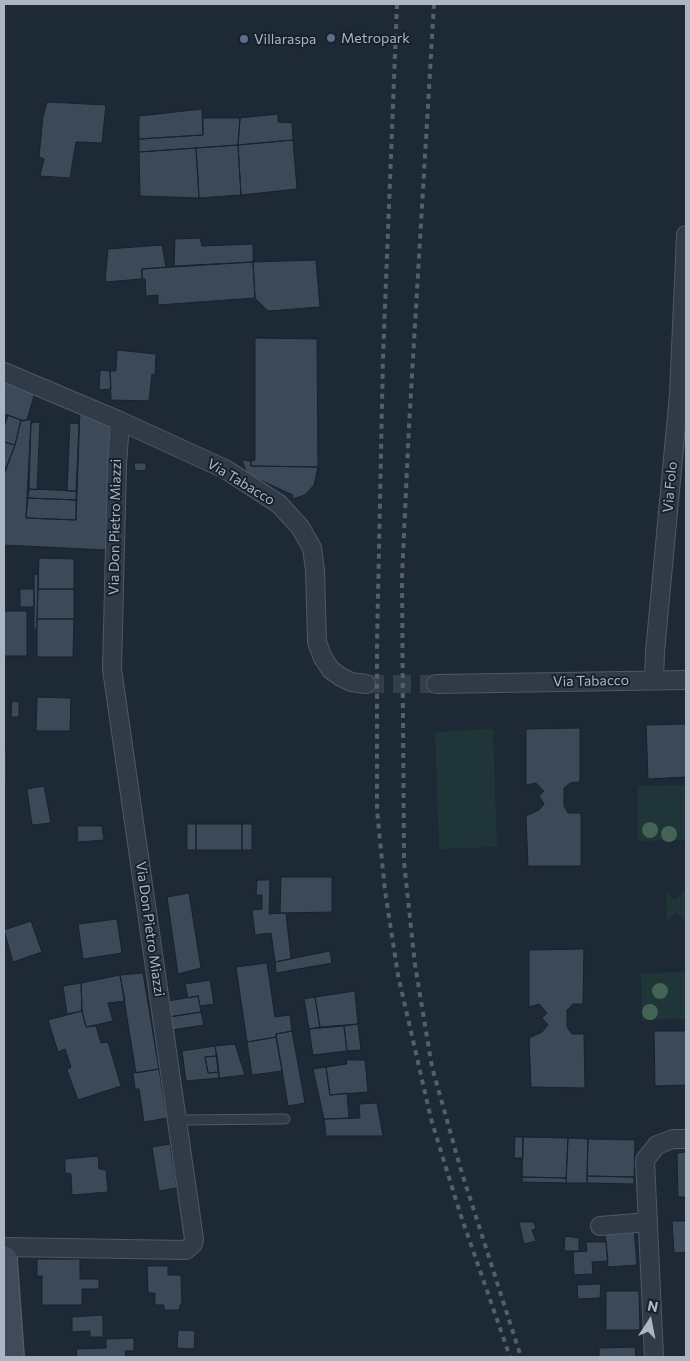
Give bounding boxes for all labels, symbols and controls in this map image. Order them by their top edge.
place label: Metropark [341,30,410,46]
place label: Villaraspa [254,31,316,47]
marker: Metropark [325,32,337,44]
marker: Villaraspa [238,33,250,45]
street label: Via Tabacco [204,455,278,509]
street label: Via Don Pietro Miazzi [105,459,125,595]
street label: Via Folo [659,461,681,513]
street label: Via Tabacco [553,672,629,690]
street label: Via Don Pietro Miazzi [132,860,168,998]
north arrow [625,1296,675,1346]
text: N [646,1296,660,1315]

